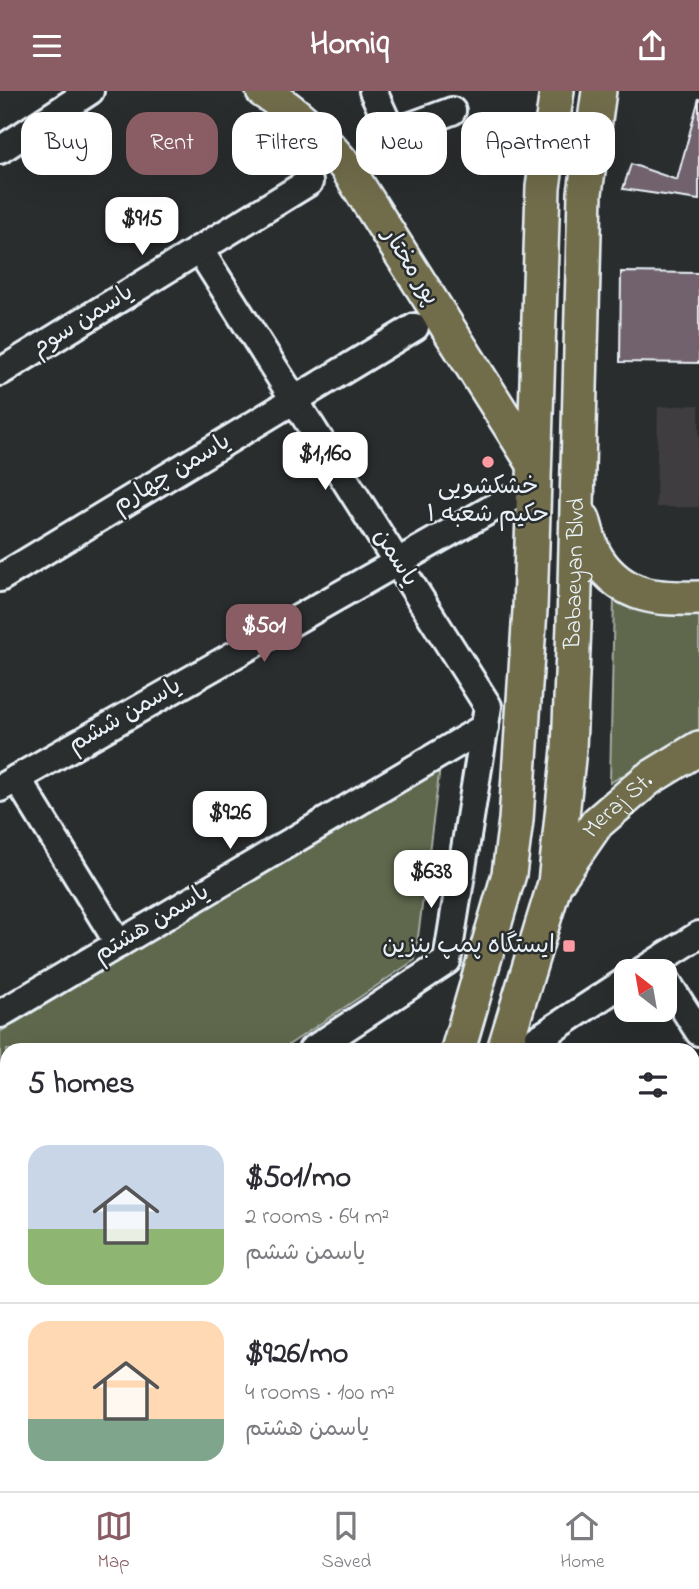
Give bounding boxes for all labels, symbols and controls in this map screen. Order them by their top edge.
text: Homiq [310,22,389,69]
icon: menu [28,27,66,65]
icon: share [633,27,671,65]
chip: Buy [21,112,112,175]
chip: Rent [126,112,218,175]
chip: Filters [232,112,342,175]
chip: New [356,112,447,175]
chip: Apartment [461,112,615,175]
pin: $915 [101,197,183,257]
text: $915 [121,203,163,236]
street label: پور مختار [371,220,448,313]
street label: یاسمن سوم [25,276,141,366]
street label: یاسمن چهارم [106,425,238,523]
pin: $1,160 [268,433,382,492]
text: $1,160 [299,438,351,471]
marker: خشکشویی حکیم شعبه ۱ [480,454,496,470]
place label: خشکشویی حکیم شعبه ۱ [427,470,549,533]
street label: Babaeyan Blvd [556,497,595,651]
street label: یاسمن [363,522,427,594]
pin: $501 [223,605,305,664]
text: $501 [242,610,286,643]
street label: یاسمن ششم [62,669,188,763]
street label: Meraj St. [574,763,659,845]
pin: $926 [189,791,271,851]
text: $926 [209,797,251,830]
pin: $638 [390,851,472,910]
text: $638 [410,856,452,889]
street label: یاسمن هشتم [87,876,217,972]
place label: ایستگاه پمپ بنزین [382,929,555,964]
marker: ایستگاه پمپ بنزین [561,938,577,954]
north arrow [614,959,677,1022]
map controls [614,959,677,1022]
text: 5 homes [28,1063,135,1107]
icon: filters [634,1066,672,1104]
text: $501/mo [245,1157,351,1201]
icon: home [84,1173,168,1257]
text: 2 rooms · 64 m² [245,1201,389,1234]
text: یاسمن ششم [245,1237,366,1270]
text: $926/mo [245,1333,348,1377]
icon: home [84,1349,168,1433]
text: 4 rooms · 100 m² [245,1377,395,1410]
text: یاسمن هشتم [245,1413,369,1446]
tab: Map [95,1507,133,1576]
tab: Saved [322,1507,371,1576]
tab: Home [560,1507,604,1576]

